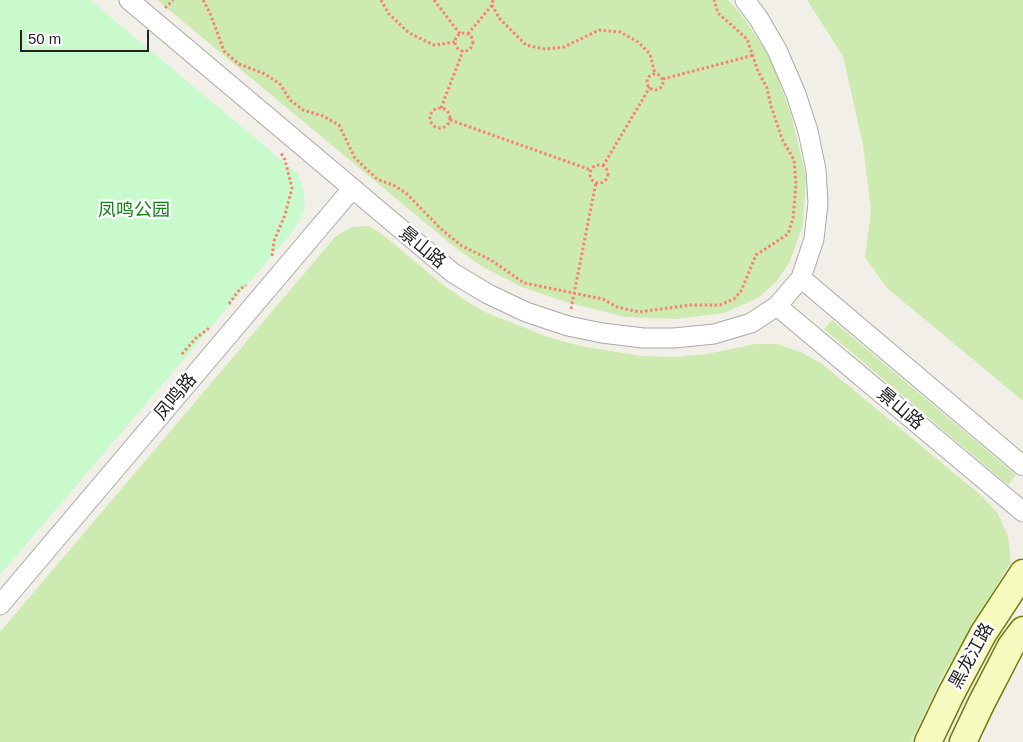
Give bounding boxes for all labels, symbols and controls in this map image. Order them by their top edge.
scale bar [22,20,151,52]
text: 50 m [28,30,61,47]
park label: 凤鸣公园 [98,200,170,222]
street label: 景山路 [394,223,450,273]
street label: 凤鸣路 [150,369,202,425]
street label: 景山路 [872,383,928,435]
street label: 黑龙江路 [945,619,999,693]

